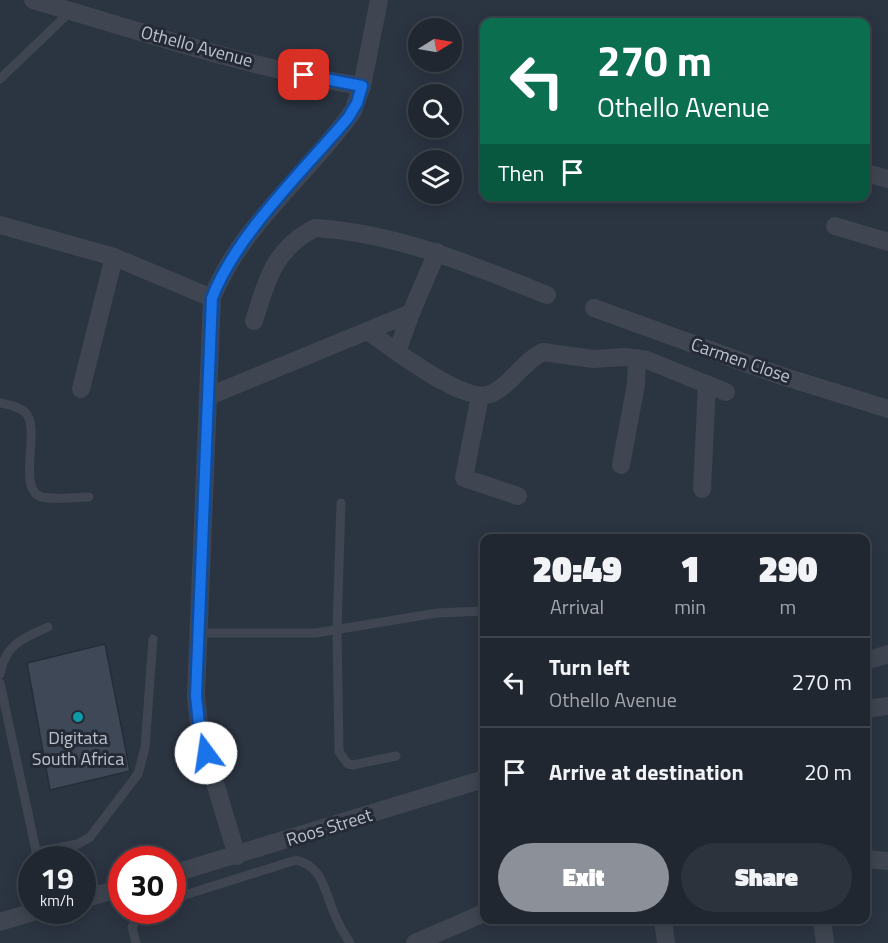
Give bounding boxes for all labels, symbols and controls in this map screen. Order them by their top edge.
street label: Othello Avenue [138,18,256,74]
north arrow [408,18,462,72]
map controls [408,18,462,204]
text: 270 m [597,28,712,92]
icon: left [498,42,576,120]
pin [278,49,329,100]
icon: arrive [287,58,320,91]
button: search [408,84,462,138]
text: Othello Avenue [597,86,770,127]
button: layers [408,150,462,204]
text: Then [498,156,544,190]
icon: arrive [556,156,589,189]
street label: Carmen Close [688,330,794,390]
text: 20:49 [532,541,622,596]
text: 1 [680,541,700,596]
text: 290 [758,541,818,596]
text: Arrival [550,591,604,622]
text: min [674,591,706,622]
text: m [780,591,796,622]
text: Turn left [549,650,630,684]
text: 270 m [792,665,852,699]
icon: left [498,666,531,699]
text: Othello Avenue [549,684,677,715]
marker: Digitata South Africa [71,710,85,724]
position arrow [174,721,238,785]
place label: Digitata South Africa [32,724,124,772]
text: Arrive at destination [549,755,744,789]
text: 20 m [804,755,852,789]
icon: arrive [498,756,531,789]
street label: Roos Street [283,801,376,853]
button: Exit [498,843,669,912]
button: Share [681,843,852,912]
speed limit sign: 30 [108,846,186,924]
text: 19 [40,855,74,901]
text: km/h [40,889,74,912]

